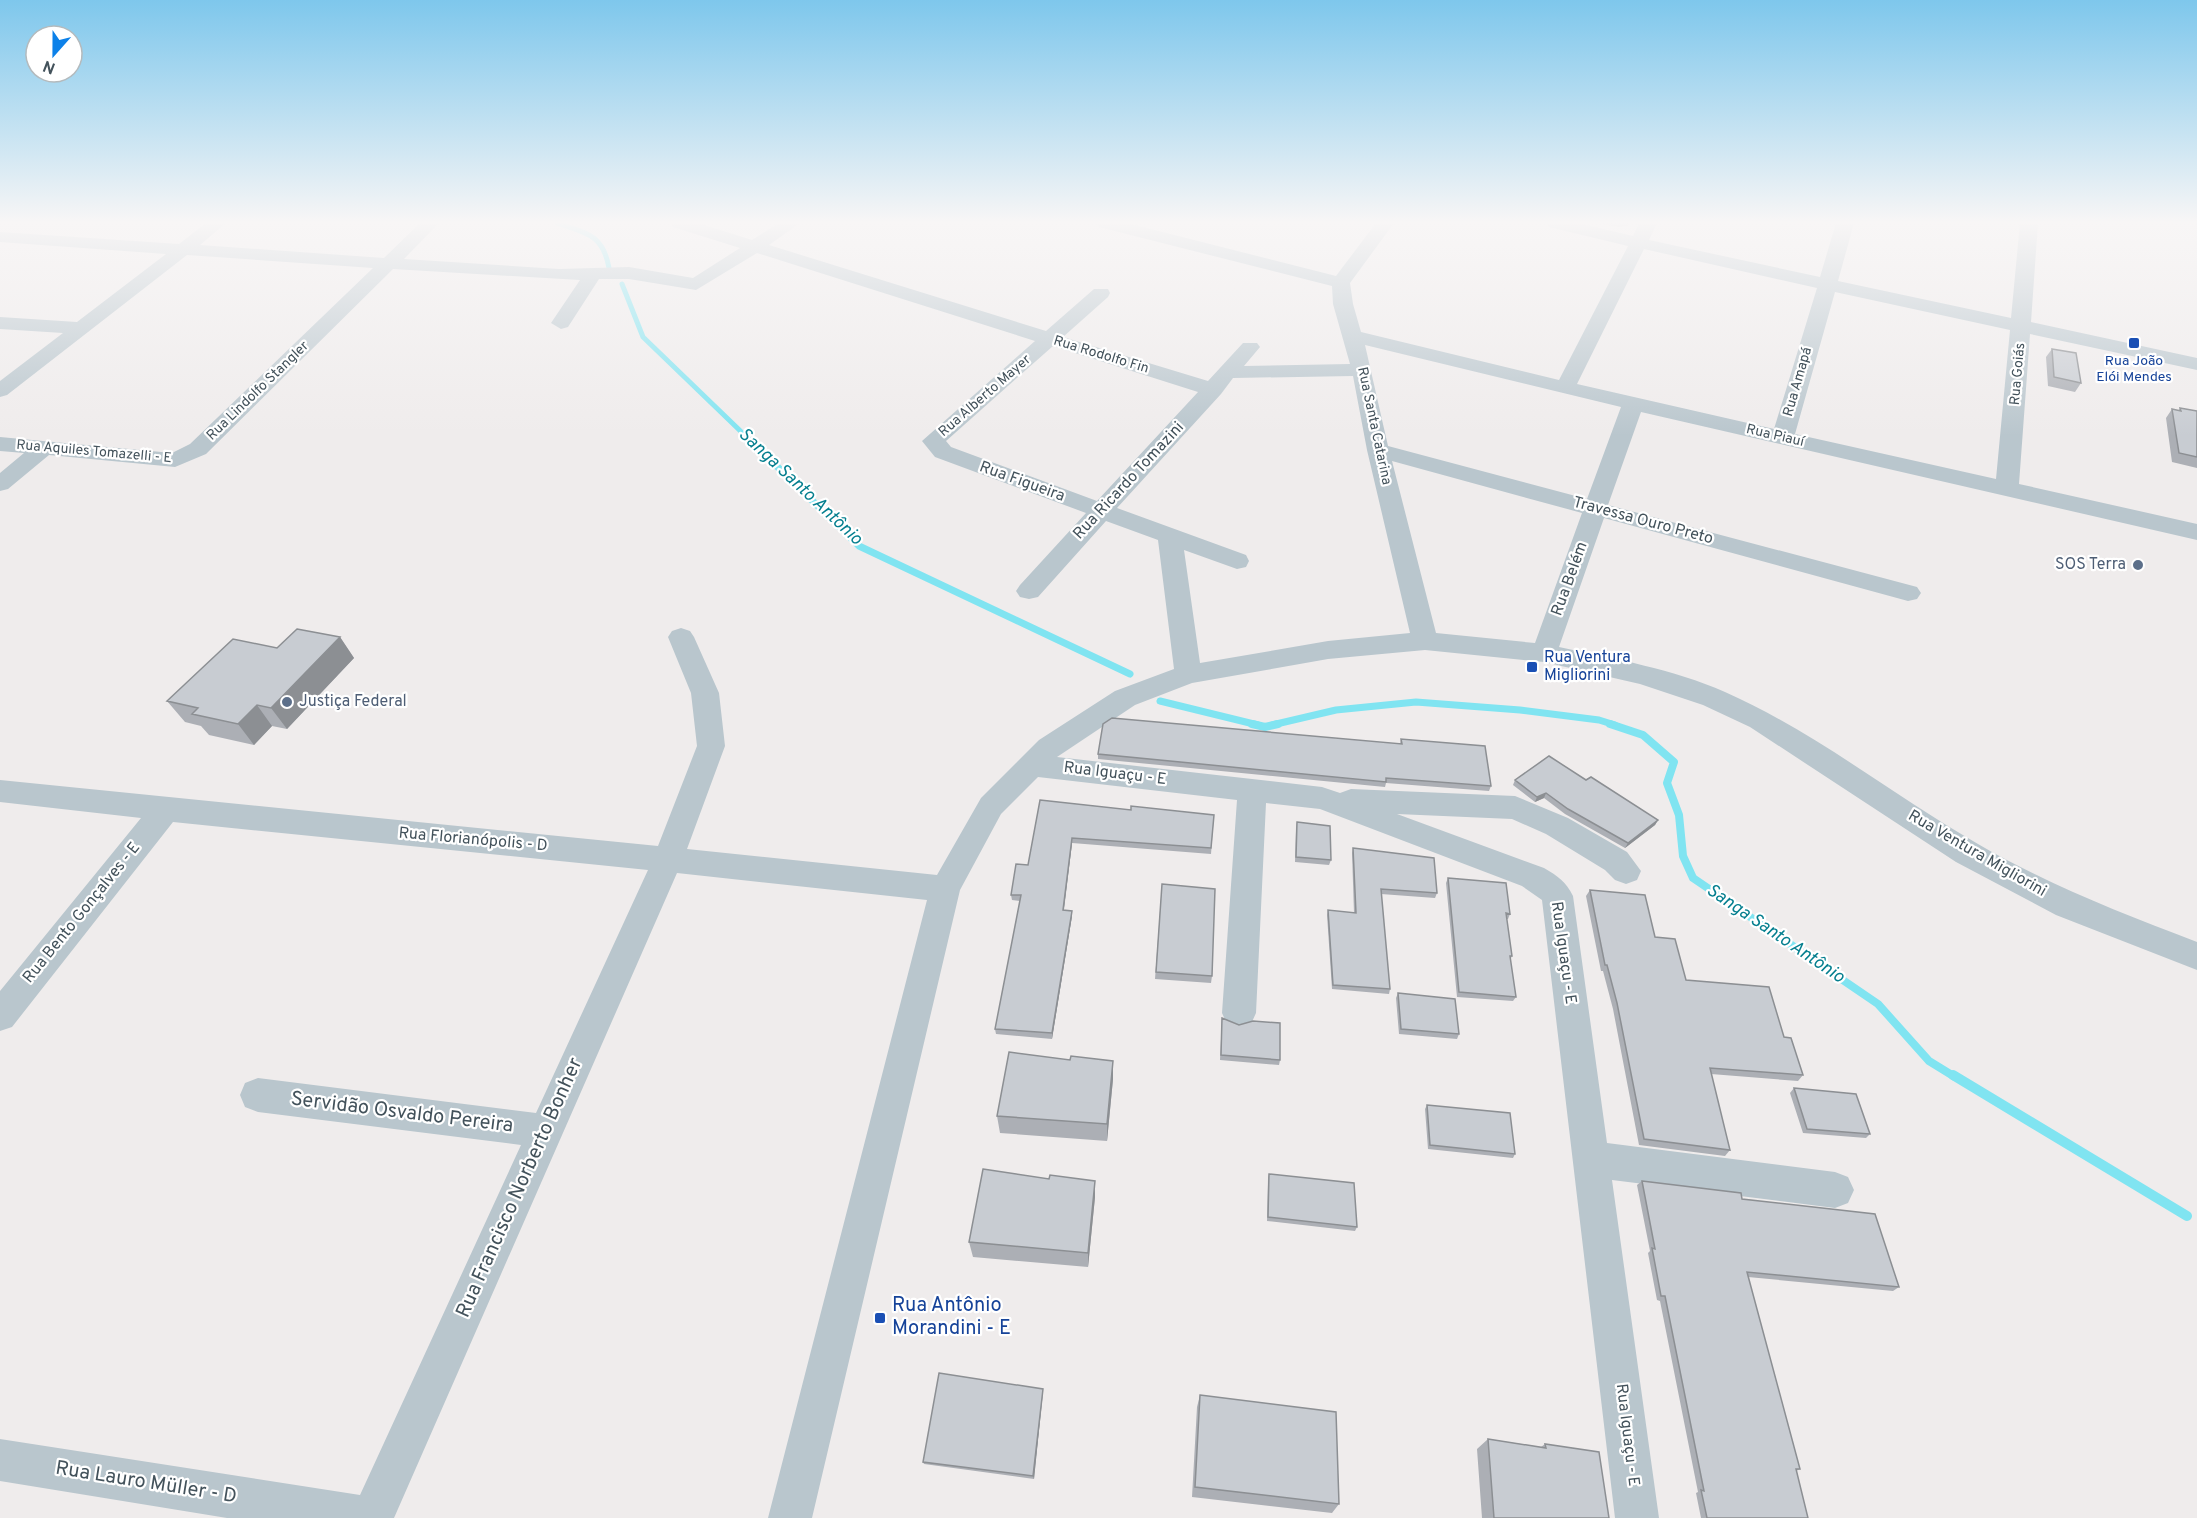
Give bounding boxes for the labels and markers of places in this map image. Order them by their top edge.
marker: Rua João Elói Mendes [2127,336,2141,350]
place label: Rua João Elói Mendes [2096,353,2172,386]
place label: SOS Terra [2055,555,2126,575]
marker: SOS Terra [2131,558,2145,572]
place label: Rua Ventura Migliorini [1544,648,1631,686]
marker: Rua Ventura Migliorini [1525,660,1539,674]
place label: Justiça Federal [299,692,407,712]
marker: Justiça Federal [280,695,294,709]
place label: Rua Antônio Morandini - E [892,1293,1011,1342]
marker: Rua Antônio Morandini - E [873,1311,887,1325]

